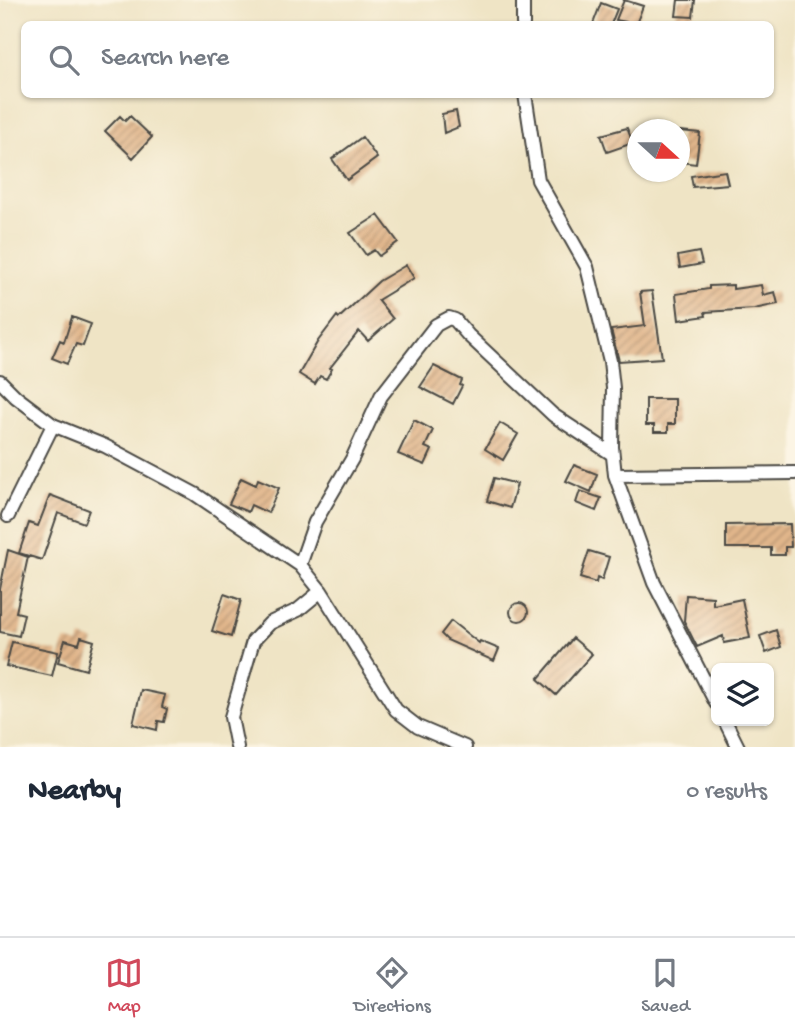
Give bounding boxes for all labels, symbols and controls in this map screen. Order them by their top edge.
search box [21,21,774,98]
icon: search [45,41,83,79]
text: Search here [101,44,229,75]
north arrow [627,119,690,182]
map controls [711,663,774,726]
button: layers [711,663,774,726]
text: Nearby [28,775,121,810]
text: 0 results [686,779,767,806]
tab: Map [105,954,143,1019]
tab: Directions [354,954,431,1019]
tab: Saved [641,954,690,1019]

